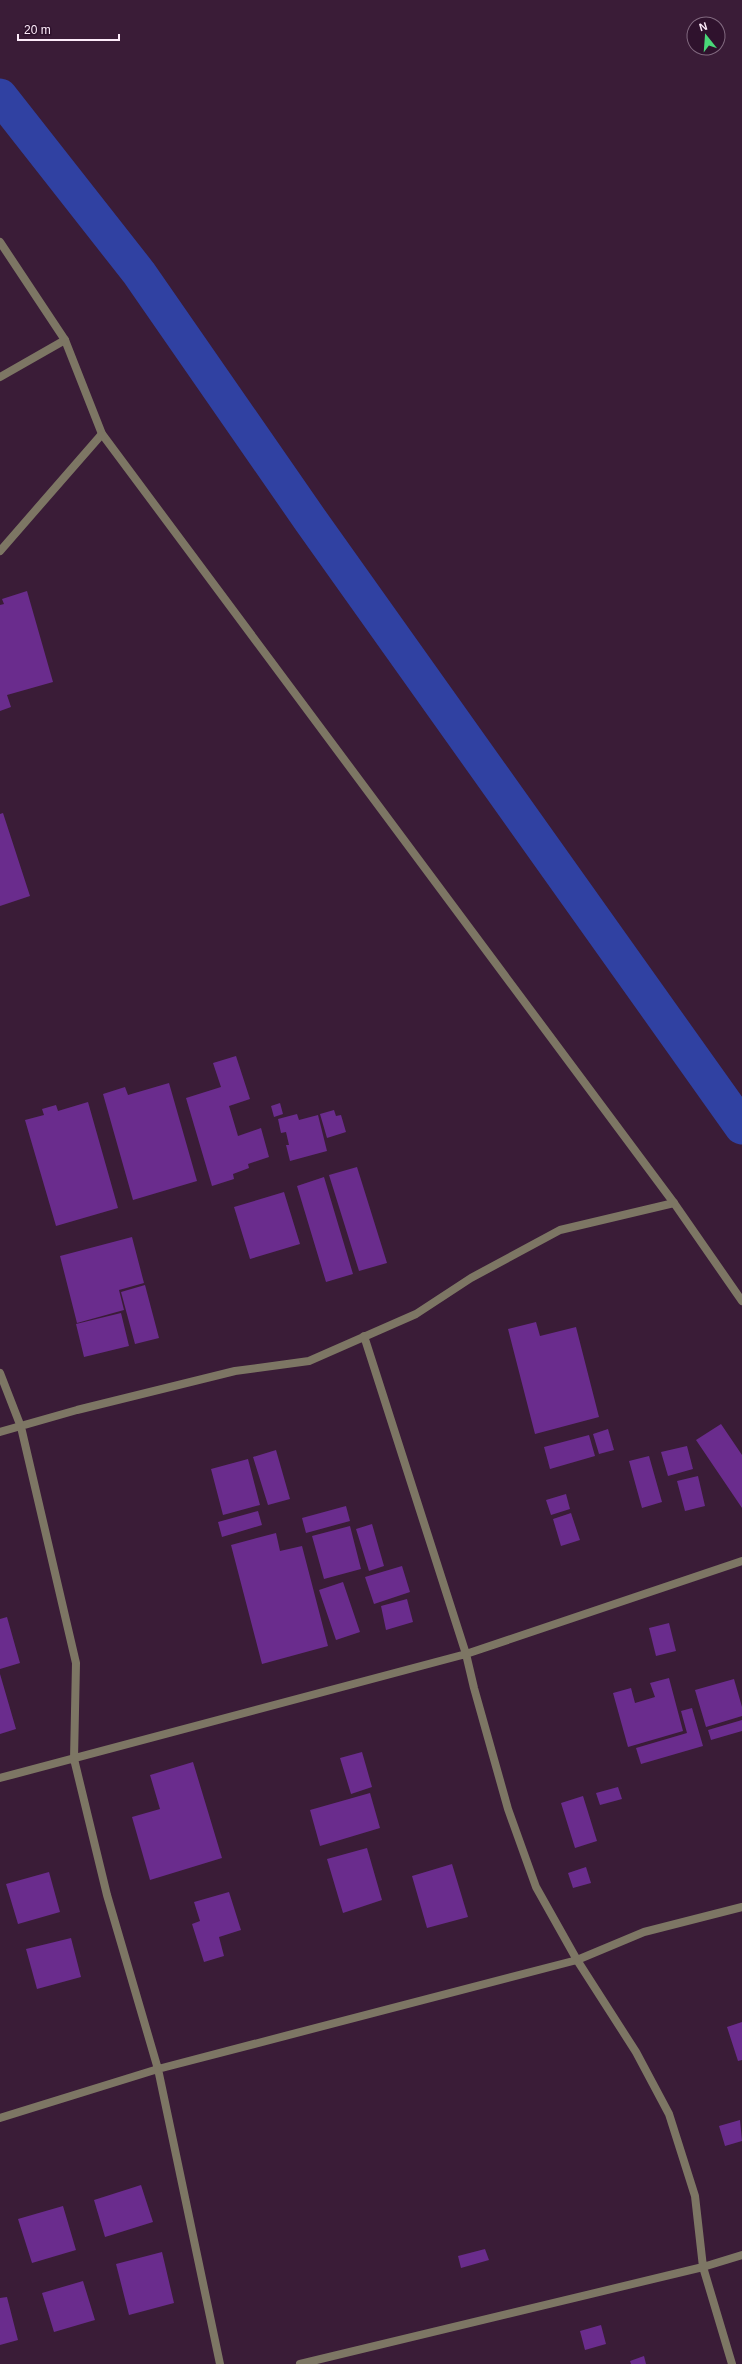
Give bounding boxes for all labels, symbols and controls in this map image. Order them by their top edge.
scale bar [18,16,119,42]
north arrow [686,16,726,56]
text: N [698,20,709,33]
text: 20 m [24,23,51,37]

